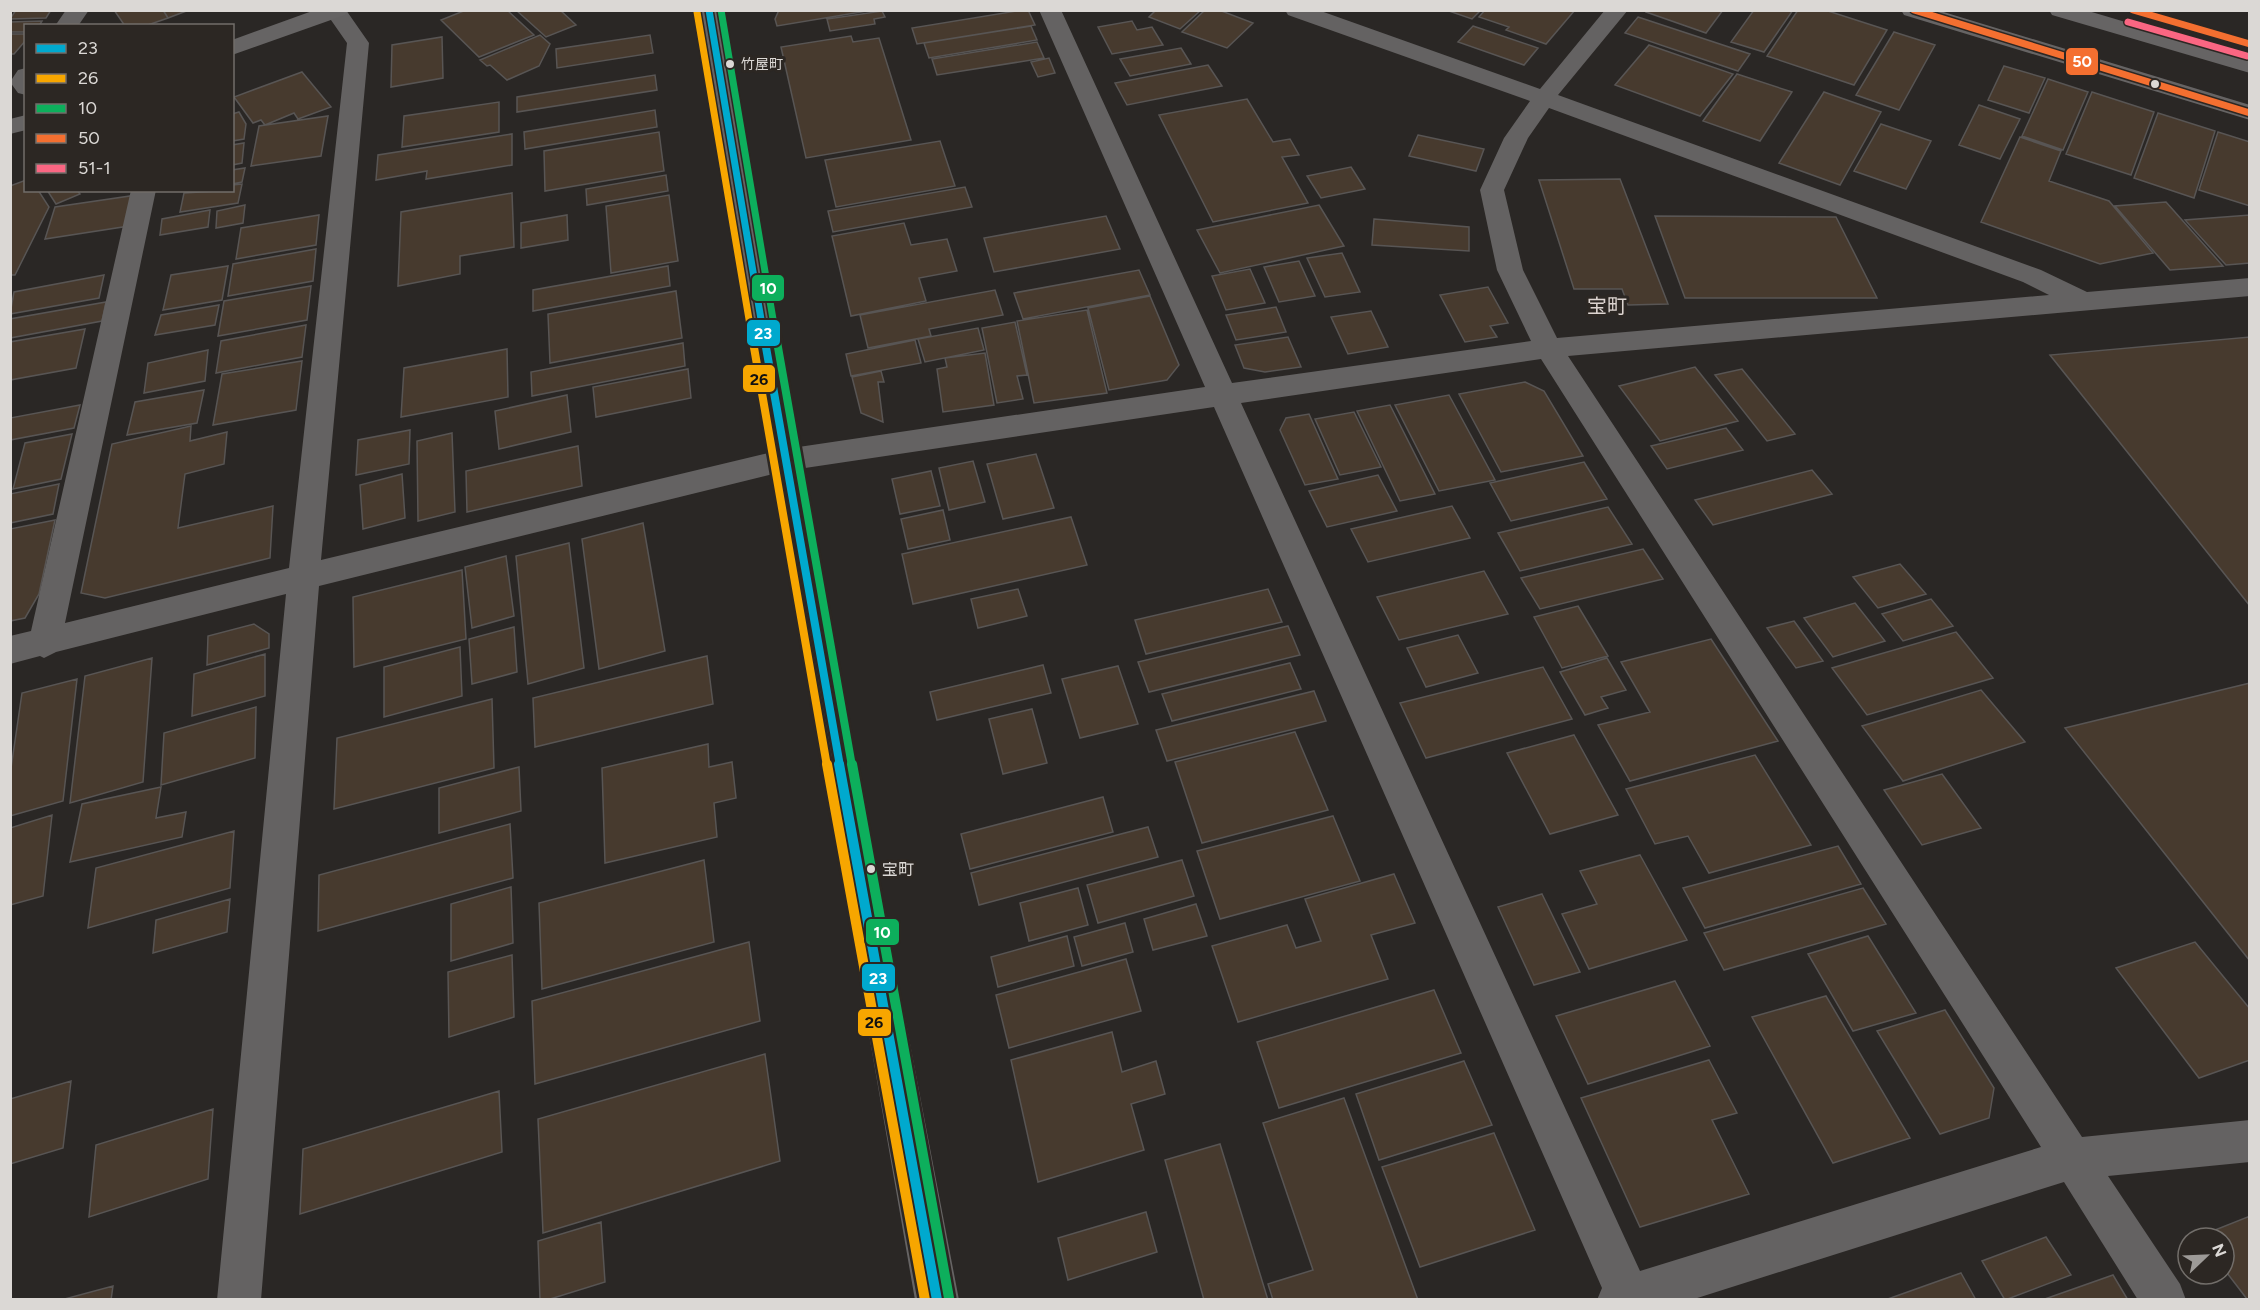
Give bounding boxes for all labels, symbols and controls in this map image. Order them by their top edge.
legend [24,24,234,192]
text: 23 [78,37,98,59]
line badge: 50 [2065,47,2099,76]
text: 50 [2072,52,2092,71]
place label: 竹屋町 [741,56,783,73]
marker: 竹屋町 [724,58,736,70]
text: 26 [78,67,98,89]
unlabelled marker [2149,78,2161,90]
text: 10 [78,97,97,119]
text: 50 [78,127,100,149]
text: 51-1 [78,157,111,179]
line badge: 10 [751,274,785,302]
text: 10 [759,279,777,298]
district label: 宝町 [1587,294,1627,318]
line badge: 23 [746,319,781,347]
text: 23 [754,324,772,343]
line badge: 26 [742,364,776,393]
text: 26 [750,370,768,389]
place label: 宝町 [882,860,914,879]
marker: 宝町 [865,863,877,875]
line badge: 10 [865,918,900,946]
text: 10 [873,923,891,942]
line badge: 23 [861,963,896,992]
text: 23 [869,969,887,988]
line badge: 26 [857,1008,892,1037]
text: 26 [865,1013,883,1032]
north arrow [2176,1226,2236,1286]
text: N [2208,1241,2231,1260]

